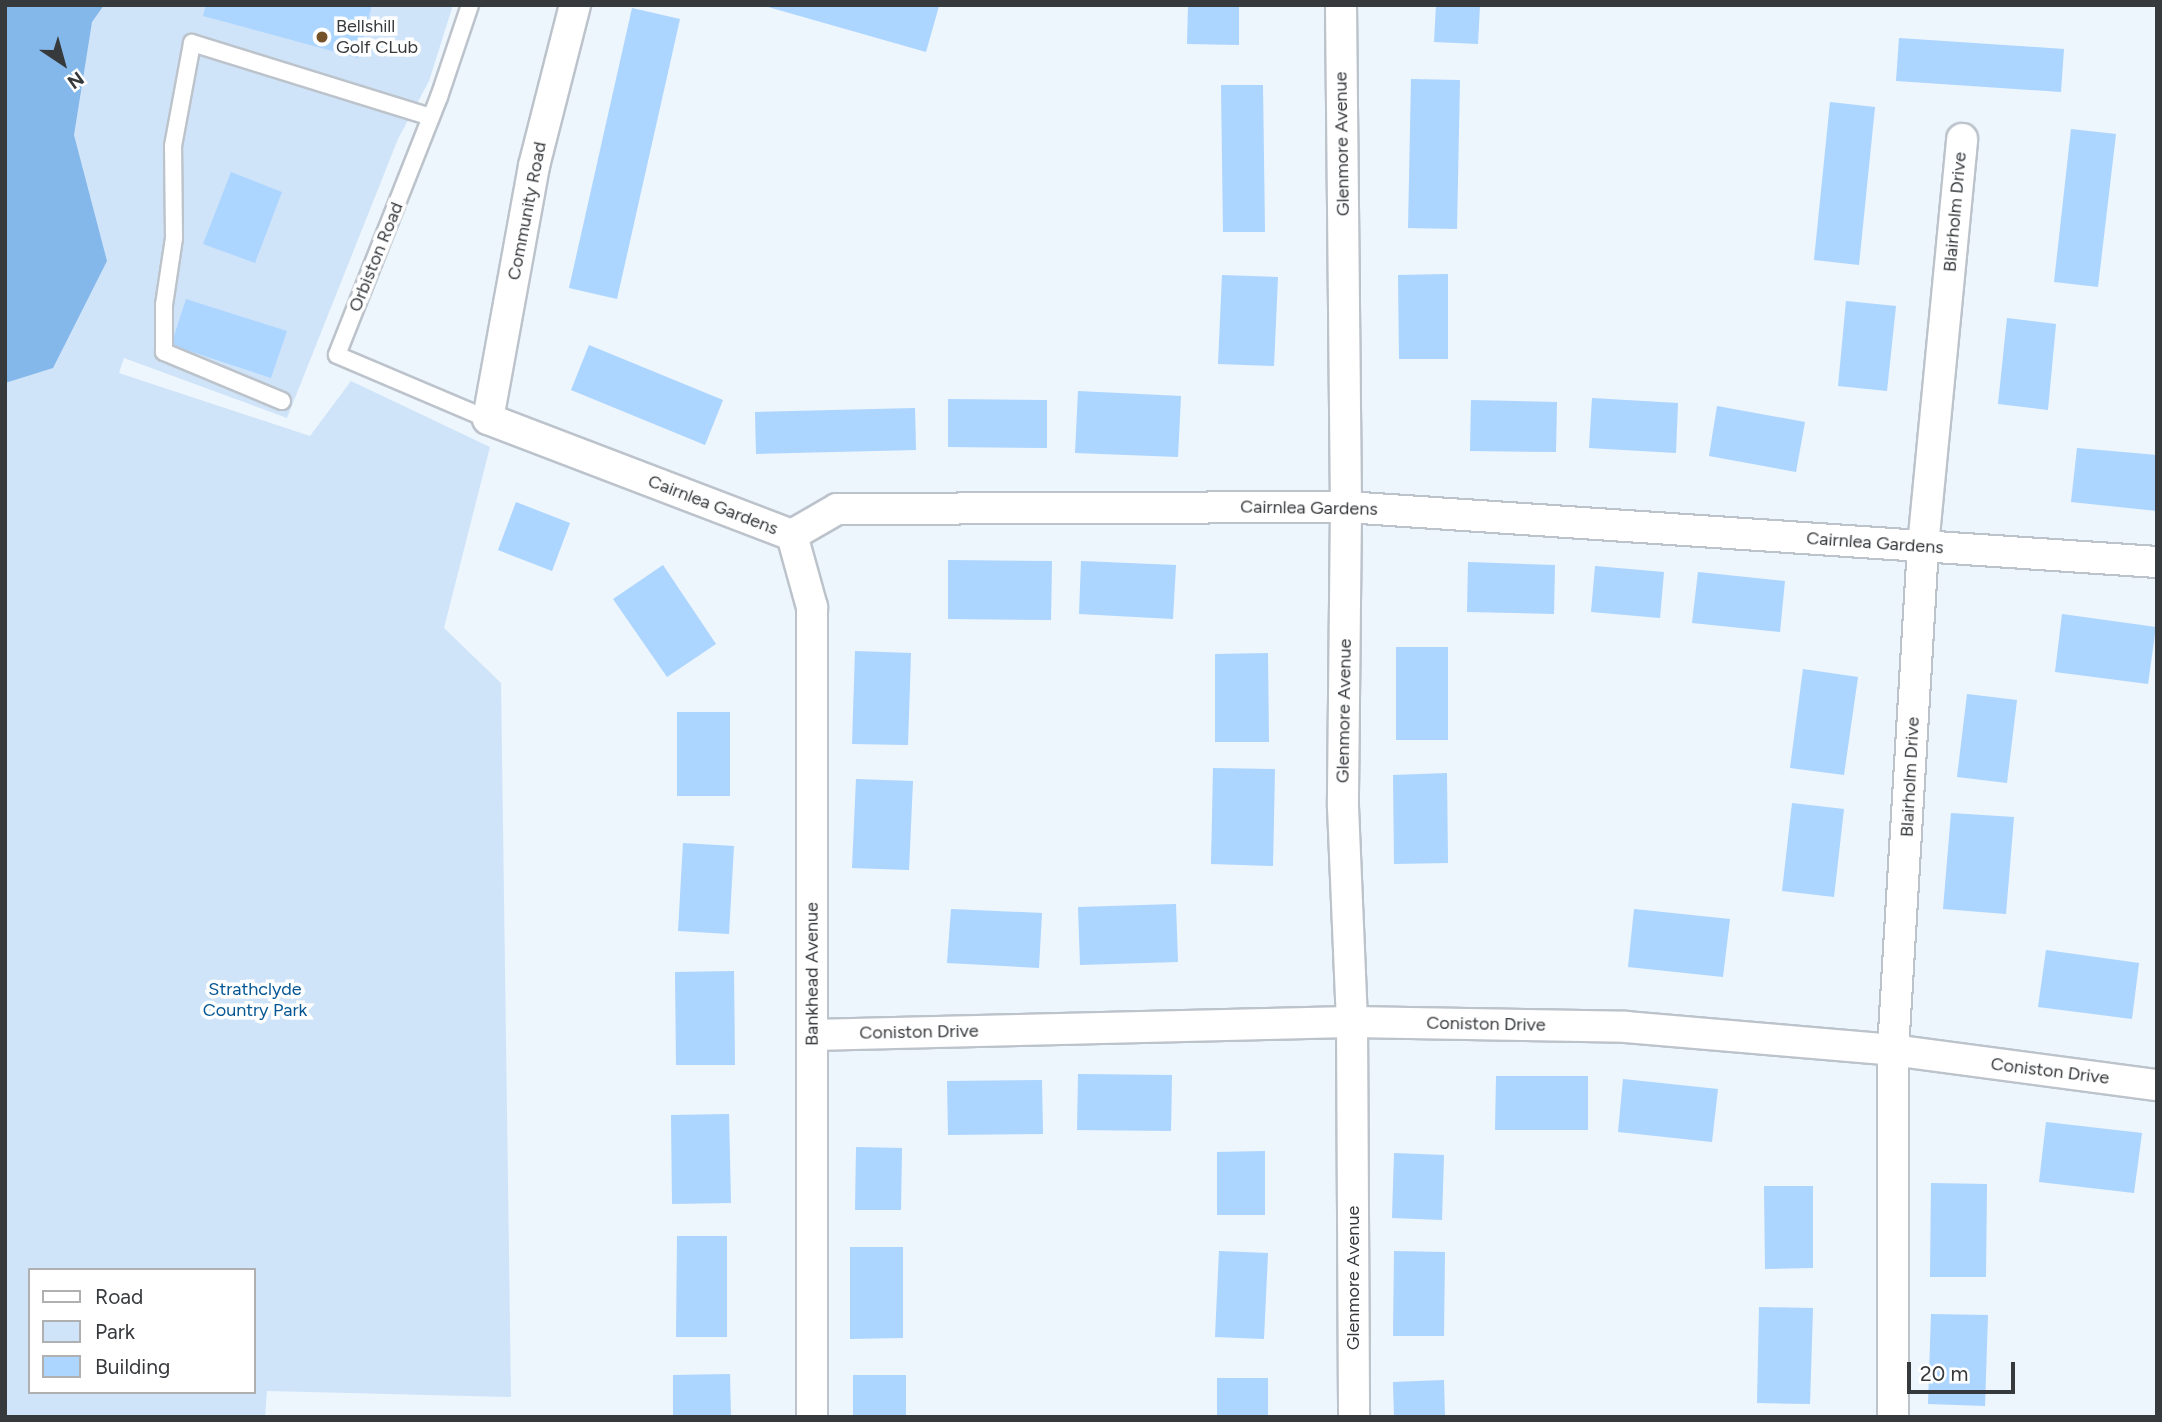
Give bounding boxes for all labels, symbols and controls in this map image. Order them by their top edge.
place label: Bellshill Golf CLub [336,16,418,58]
north arrow [28,28,98,98]
marker: Bellshill Golf CLub [314,29,330,45]
text: N [63,67,88,94]
street label: Glenmore Avenue [1330,72,1354,216]
street label: Community Road [503,140,551,282]
street label: Blairholm Drive [1939,151,1971,273]
street label: Orbiston Road [344,199,408,315]
street label: Cairnlea Gardens [645,470,781,540]
street label: Cairnlea Gardens [1240,496,1378,520]
street label: Cairnlea Gardens [1806,527,1944,559]
street label: Glenmore Avenue [1332,639,1356,783]
street label: Blairholm Drive [1896,716,1924,838]
street label: Bankhead Avenue [801,902,823,1046]
park label: Strathclyde Country Park [203,979,307,1021]
street label: Coniston Drive [1426,1012,1546,1036]
street label: Coniston Drive [859,1020,979,1044]
street label: Coniston Drive [1989,1053,2111,1089]
street label: Glenmore Avenue [1342,1206,1364,1350]
legend [28,1268,256,1394]
text: Road [95,1284,143,1309]
text: Park [95,1319,135,1344]
scale bar [1910,1348,2018,1392]
text: Building [95,1354,170,1379]
text: 20 m [1920,1361,1968,1386]

